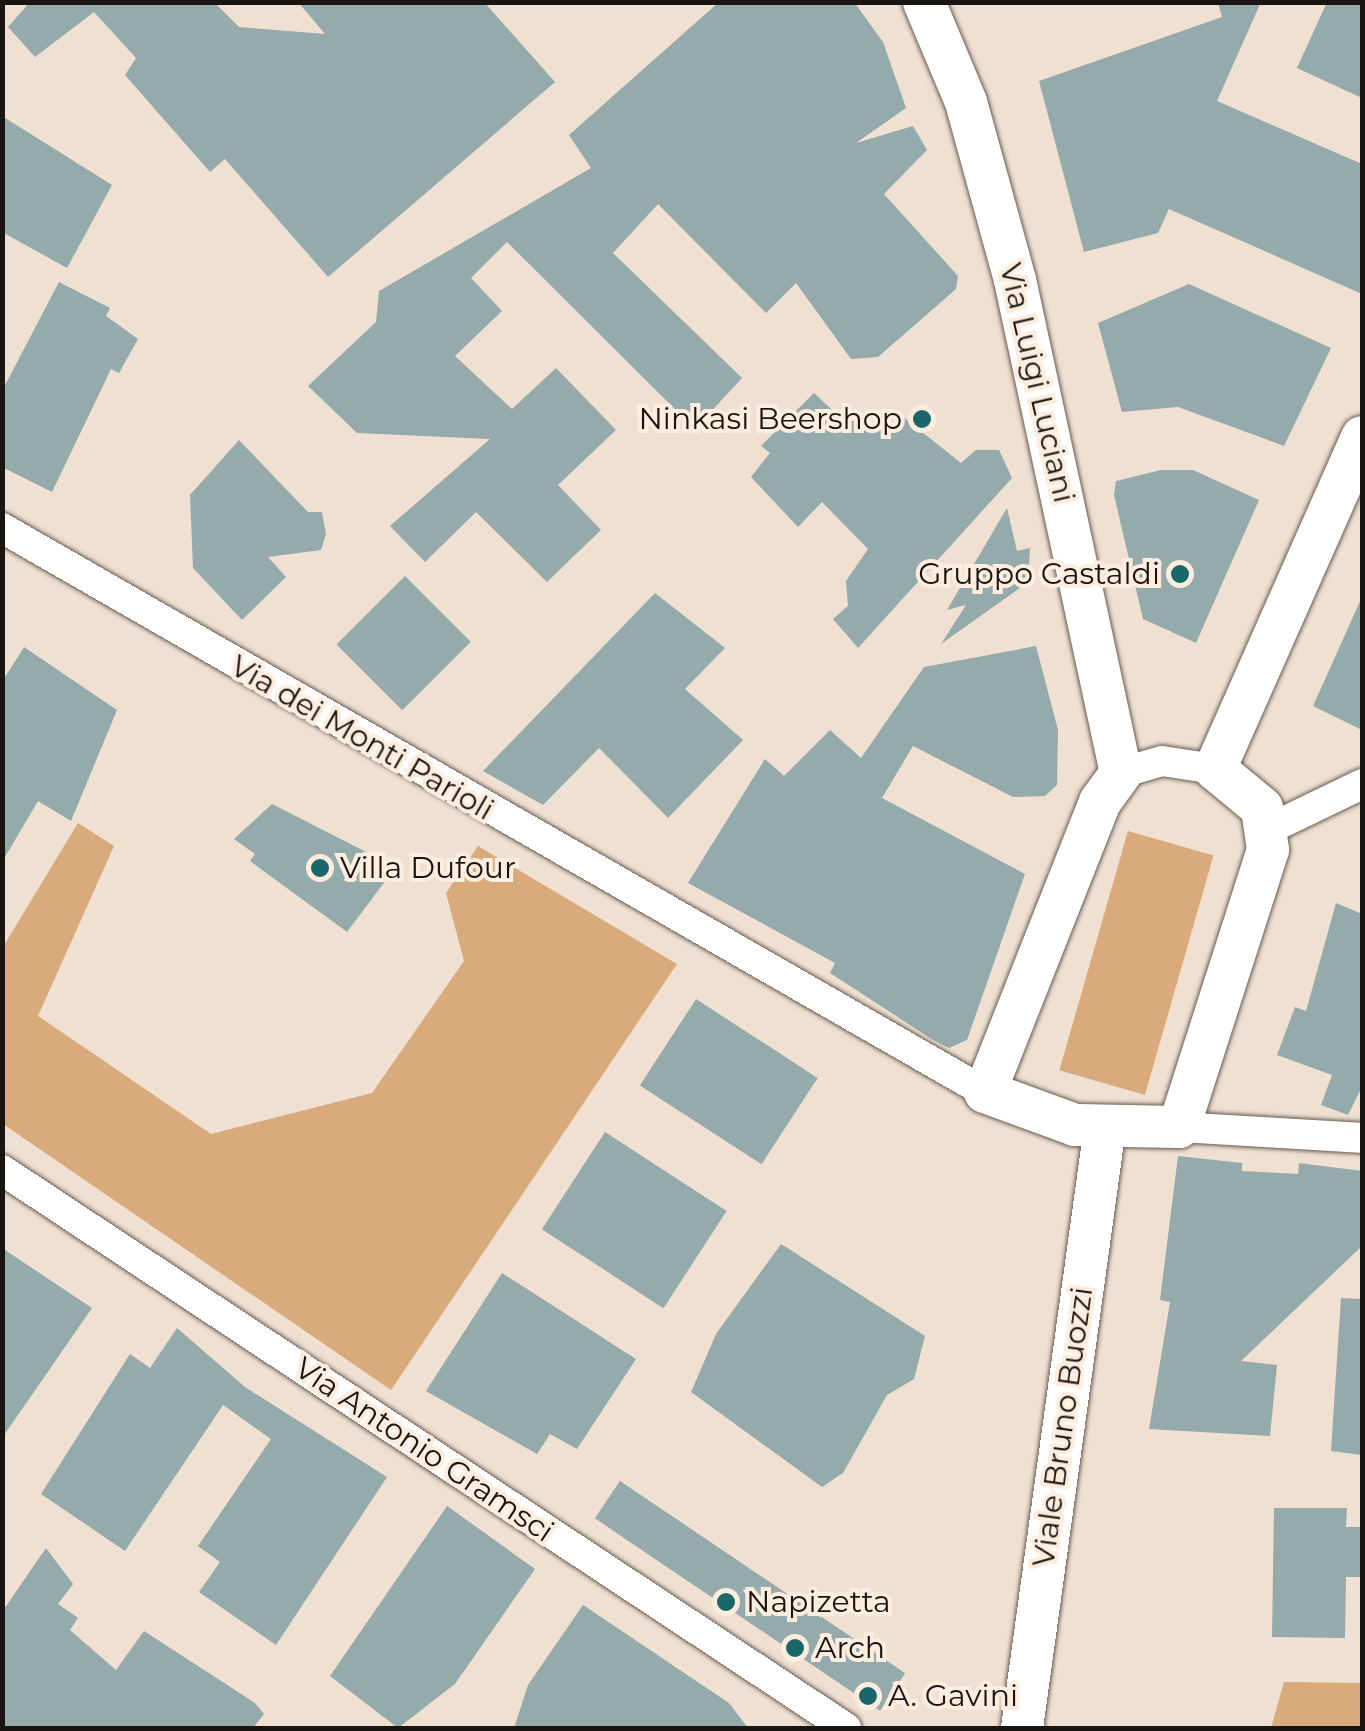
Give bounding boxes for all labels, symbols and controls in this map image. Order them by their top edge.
street label: Via Luigi Luciani [992,260,1082,506]
place label: Ninkasi Beershop [638,401,902,437]
marker: Ninkasi Beershop [911,408,933,430]
place label: Gruppo Castaldi [918,556,1160,592]
marker: Gruppo Castaldi [1169,563,1191,585]
street label: Via dei Monti Parioli [224,648,500,828]
place label: Villa Dufour [340,850,516,886]
marker: Villa Dufour [309,857,331,879]
street label: Viale Bruno Buozzi [1026,1285,1100,1569]
street label: Via Antonio Gramsci [288,1350,560,1550]
place label: Napizetta [746,1584,891,1620]
marker: Napizetta [715,1591,737,1613]
place label: Arch [815,1630,885,1666]
marker: Arch [784,1637,806,1659]
place label: A. Gavini [888,1678,1018,1714]
marker: A. Gavini [857,1685,879,1707]

